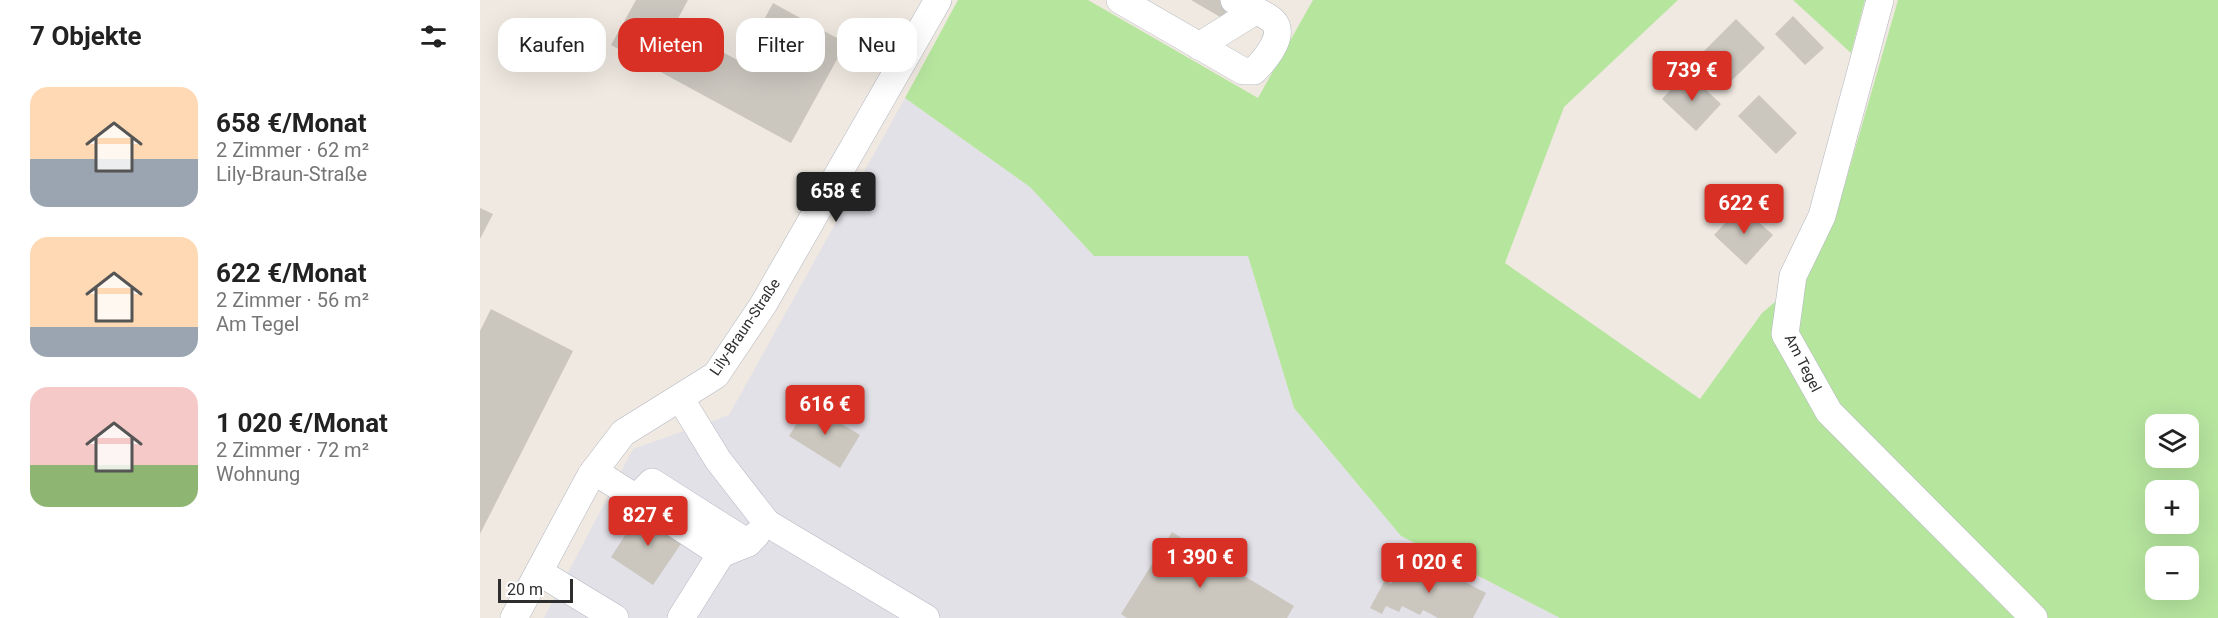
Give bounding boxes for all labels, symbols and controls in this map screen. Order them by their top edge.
chip: Kaufen [498,18,606,72]
chip: Mieten [618,18,724,72]
chip: Filter [736,18,825,72]
chip: Neu [837,18,917,72]
icon: filters [417,20,450,53]
text: 7 Objekte [30,21,141,51]
pin: 739 € [1650,51,1734,102]
text: 739 € [1667,58,1717,82]
text: 658 €/Monat [216,108,367,138]
icon: home [78,111,150,183]
text: 2 Zimmer · 62 m² [216,138,369,162]
text: Lily-Braun-Straße [216,162,367,186]
pin: 658 € [794,172,878,223]
text: 658 € [811,179,861,203]
pin: 622 € [1702,184,1786,235]
text: 622 € [1719,191,1769,215]
text: 622 €/Monat [216,258,367,288]
icon: home [78,261,150,333]
street label: Lily-Braun-Straße [706,275,784,379]
text: 2 Zimmer · 56 m² [216,288,369,312]
text: Am Tegel [216,312,299,336]
street label: Am Tegel [1781,331,1825,395]
pin: 616 € [783,385,867,436]
text: 616 € [800,392,850,416]
text: 1 020 €/Monat [216,408,388,438]
icon: home [78,411,150,483]
map controls [2145,414,2199,600]
button: layers [2145,414,2199,468]
text: 2 Zimmer · 72 m² [216,438,369,462]
text: Wohnung [216,462,300,486]
button: + [2145,480,2199,534]
pin: 827 € [606,496,690,547]
text: 827 € [623,503,673,527]
pin: 1 390 € [1145,538,1255,589]
pin: 1 020 € [1374,543,1484,594]
text: 1 390 € [1166,545,1234,569]
button: − [2145,546,2199,600]
text: 1 020 € [1395,550,1463,574]
scale bar [498,576,573,604]
text: 20 m [507,580,543,599]

